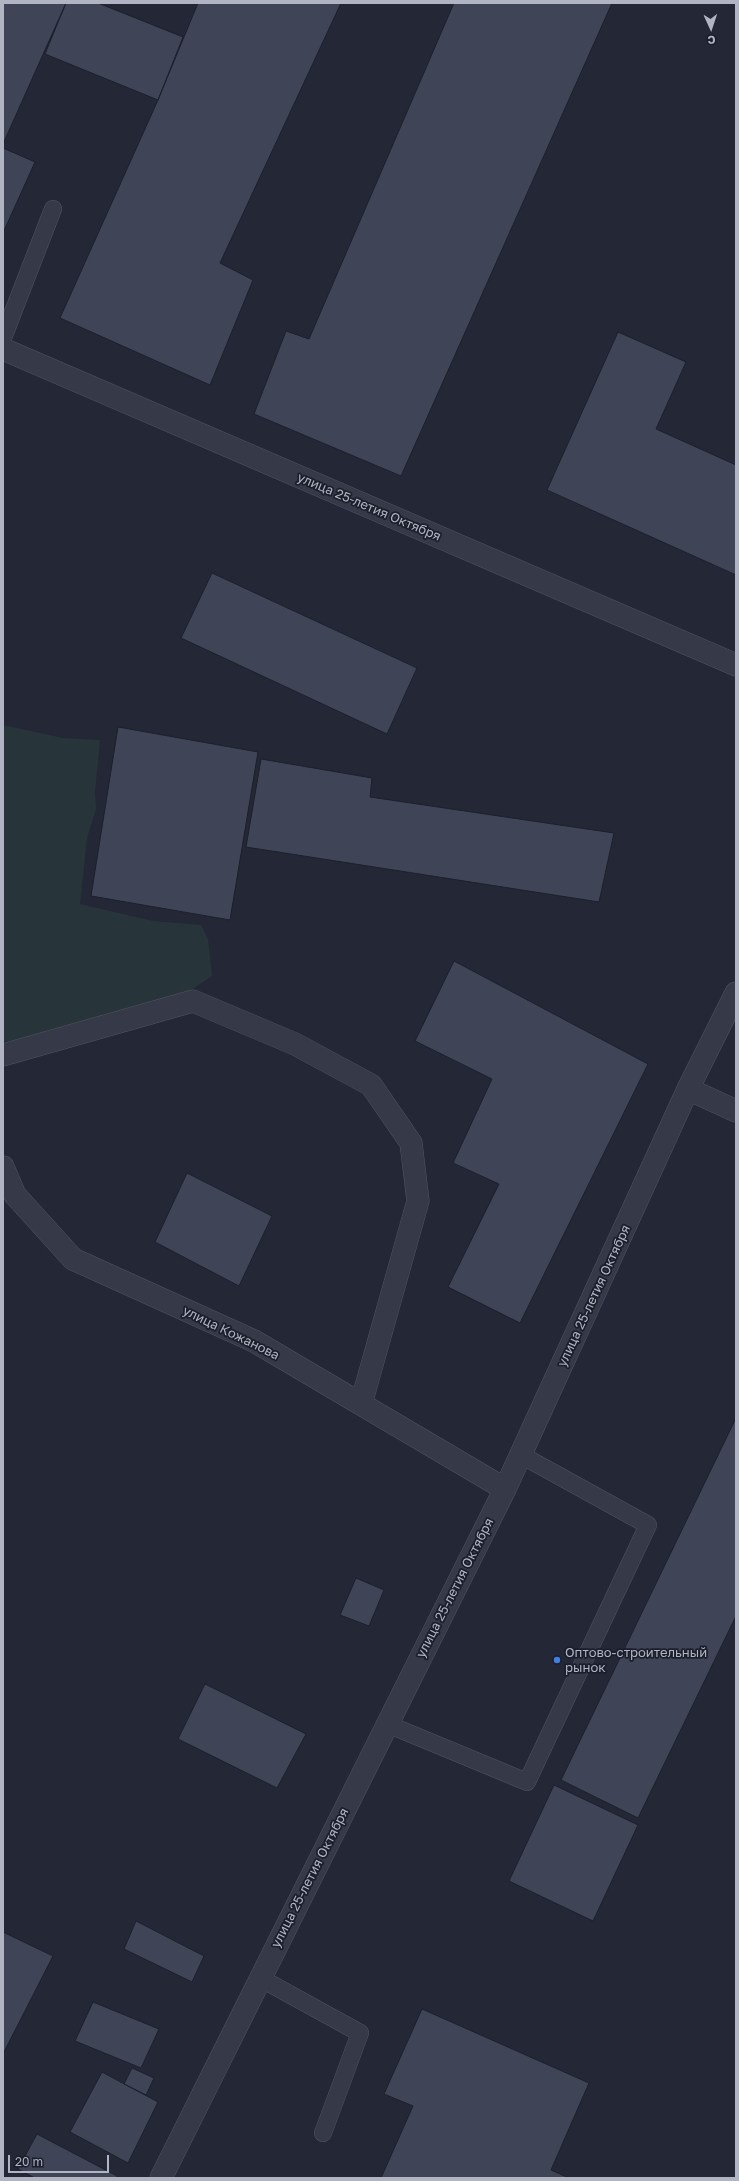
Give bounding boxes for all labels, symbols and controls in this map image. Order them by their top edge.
north arrow [691,8,731,48]
text: С [707,34,716,47]
street label: улица 25-летия Октября [295,470,443,544]
street label: улица 25-летия Октября [554,1223,634,1369]
street label: улица Кожанова [180,1303,282,1363]
street label: улица 25-летия Октября [413,1516,497,1660]
place label: Оптово-строительный рынок [565,1645,707,1676]
marker: Оптово-строительный рынок [552,1655,562,1665]
street label: улица 25-летия Октября [268,1806,352,1950]
scale bar [10,2147,111,2173]
text: 20 m [15,2154,43,2169]

